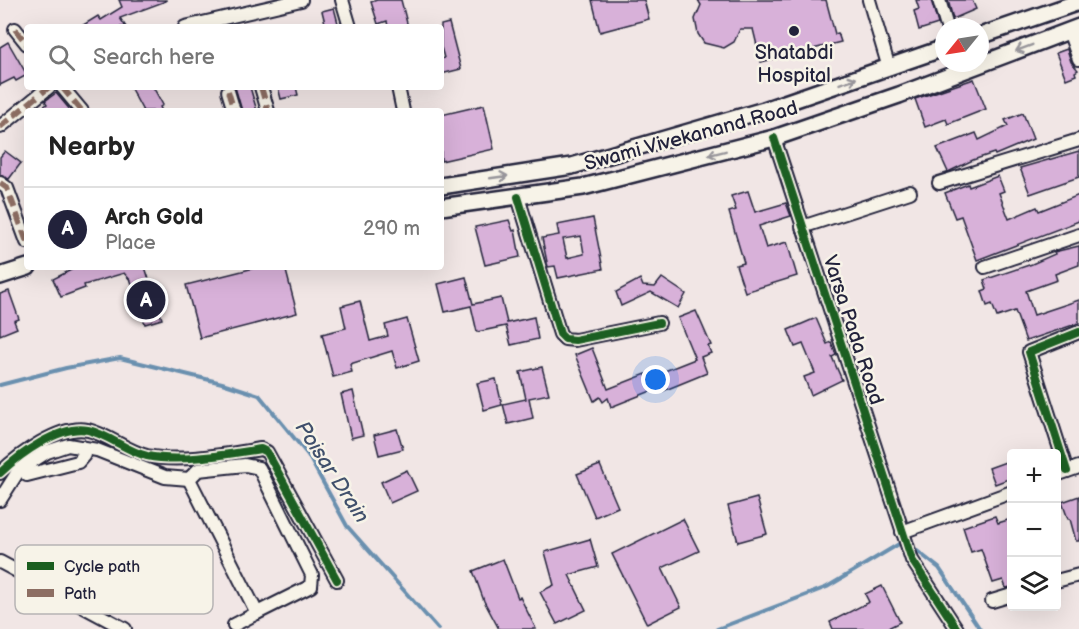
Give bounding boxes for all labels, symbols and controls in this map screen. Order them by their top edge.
north arrow [935,18,989,72]
search box [24,24,444,90]
marker: Shatabdi Hospital [787,24,801,38]
icon: search [45,41,78,74]
place label: Shatabdi Hospital [755,41,833,88]
one-way arrow [1015,43,1034,54]
text: Search here [93,44,215,71]
one-way arrow [838,75,857,86]
street label: Swami Vivekanand Road [582,96,800,176]
text: Nearby [48,132,135,163]
one-way arrow [708,148,727,159]
one-way arrow [488,172,508,183]
text: Arch Gold [105,204,203,231]
text: A [61,217,74,241]
text: 290 m [363,217,420,241]
text: Place [105,231,156,255]
street label: Varsa Pada Road [818,252,888,408]
pin: A [126,278,166,322]
your location [641,365,670,394]
water label: Poisar Drain [290,416,374,528]
map controls [1007,449,1061,611]
button: + [1007,449,1061,503]
button: − [1007,503,1061,557]
legend [15,545,213,614]
button: layers [1007,557,1061,611]
text: Cycle path [64,558,140,577]
text: Path [64,585,96,604]

